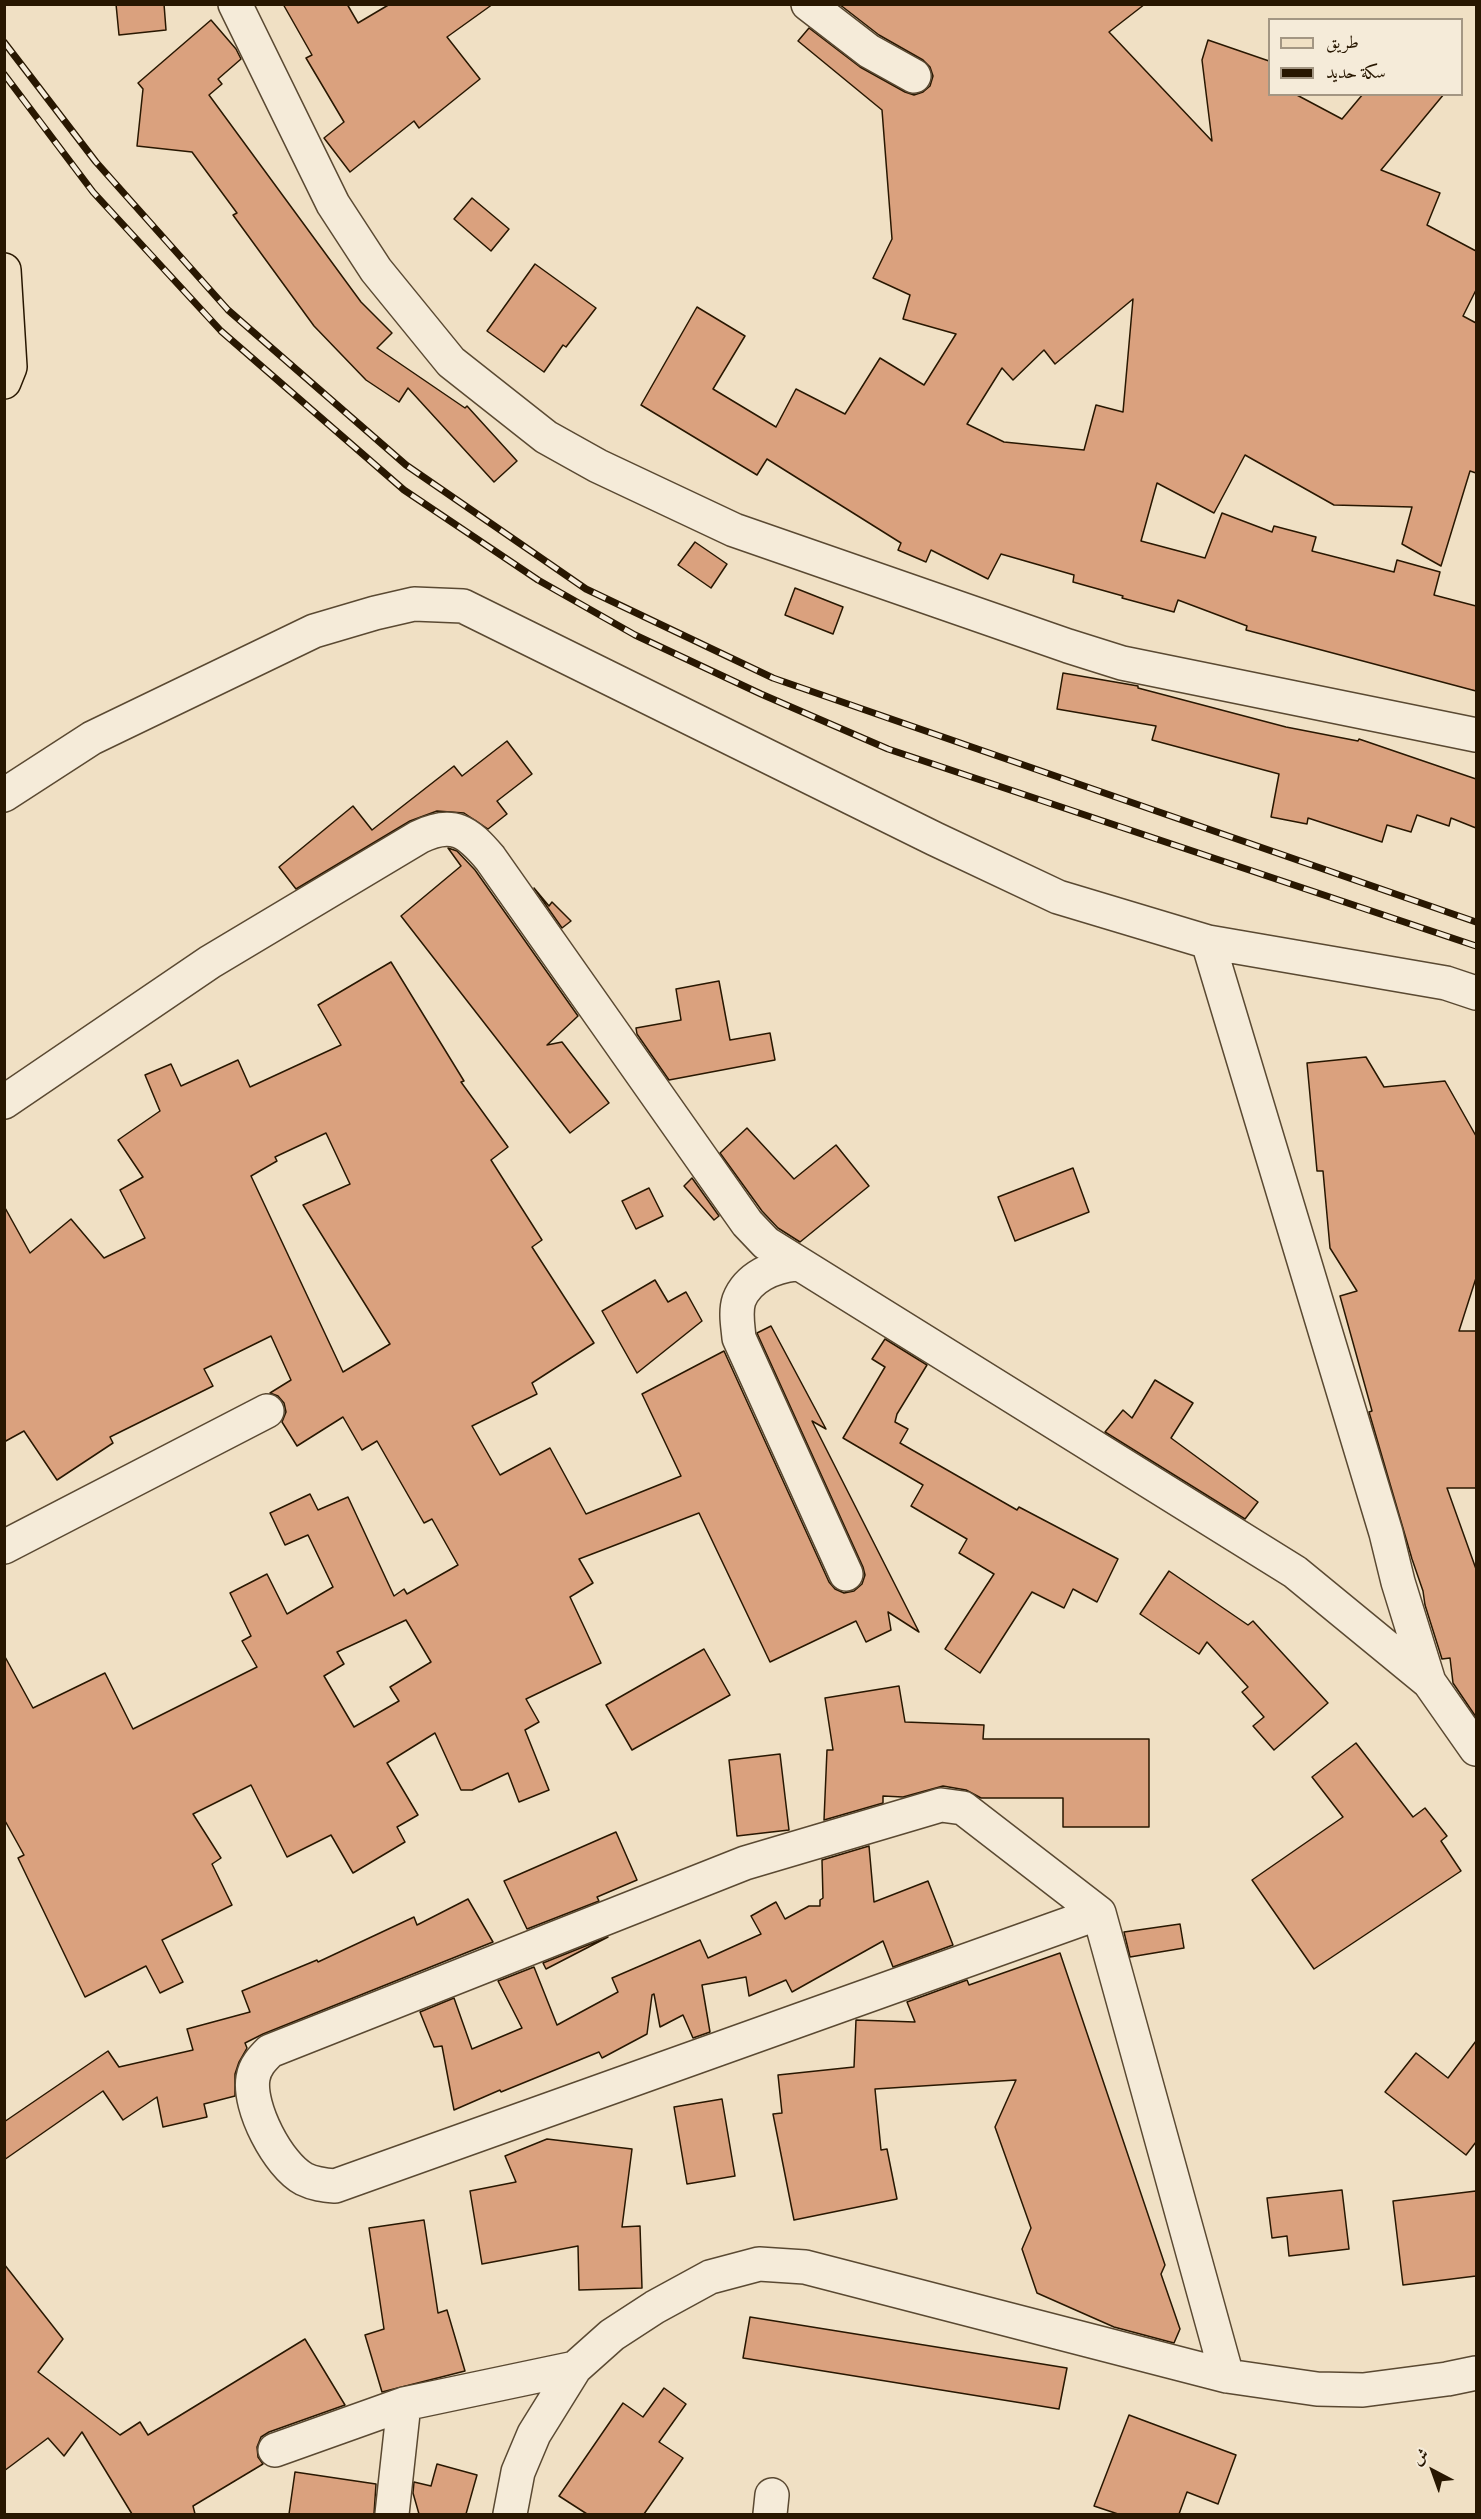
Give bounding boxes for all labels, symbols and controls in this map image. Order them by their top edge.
legend [1268,18,1463,96]
text: طريق [1326,32,1359,55]
text: سكة حديد [1326,62,1386,85]
north arrow [1403,2441,1463,2501]
text: ش [1409,2445,1434,2470]

